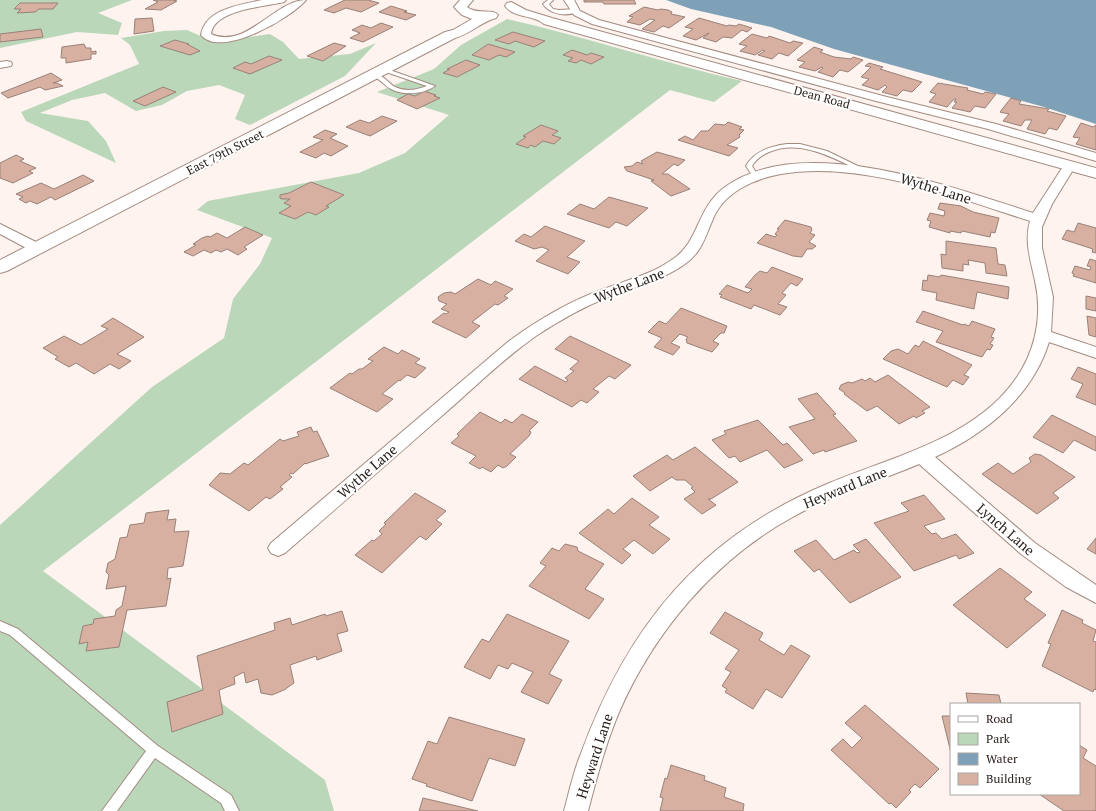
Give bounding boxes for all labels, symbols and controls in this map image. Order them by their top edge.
street label: Dean Road [792,82,852,112]
street label: East 79th Street [184,126,267,178]
street label: Wythe Lane [898,168,974,208]
street label: Wythe Lane [591,263,667,307]
street label: Wythe Lane [333,440,401,502]
street label: Heyward Lane [800,462,890,512]
street label: Lynch Lane [973,499,1039,559]
legend [950,703,1080,795]
street label: Heyward Lane [571,711,617,801]
text: Road [986,711,1013,726]
text: Park [986,731,1011,746]
text: Water [986,751,1018,766]
text: Building [986,771,1032,786]

